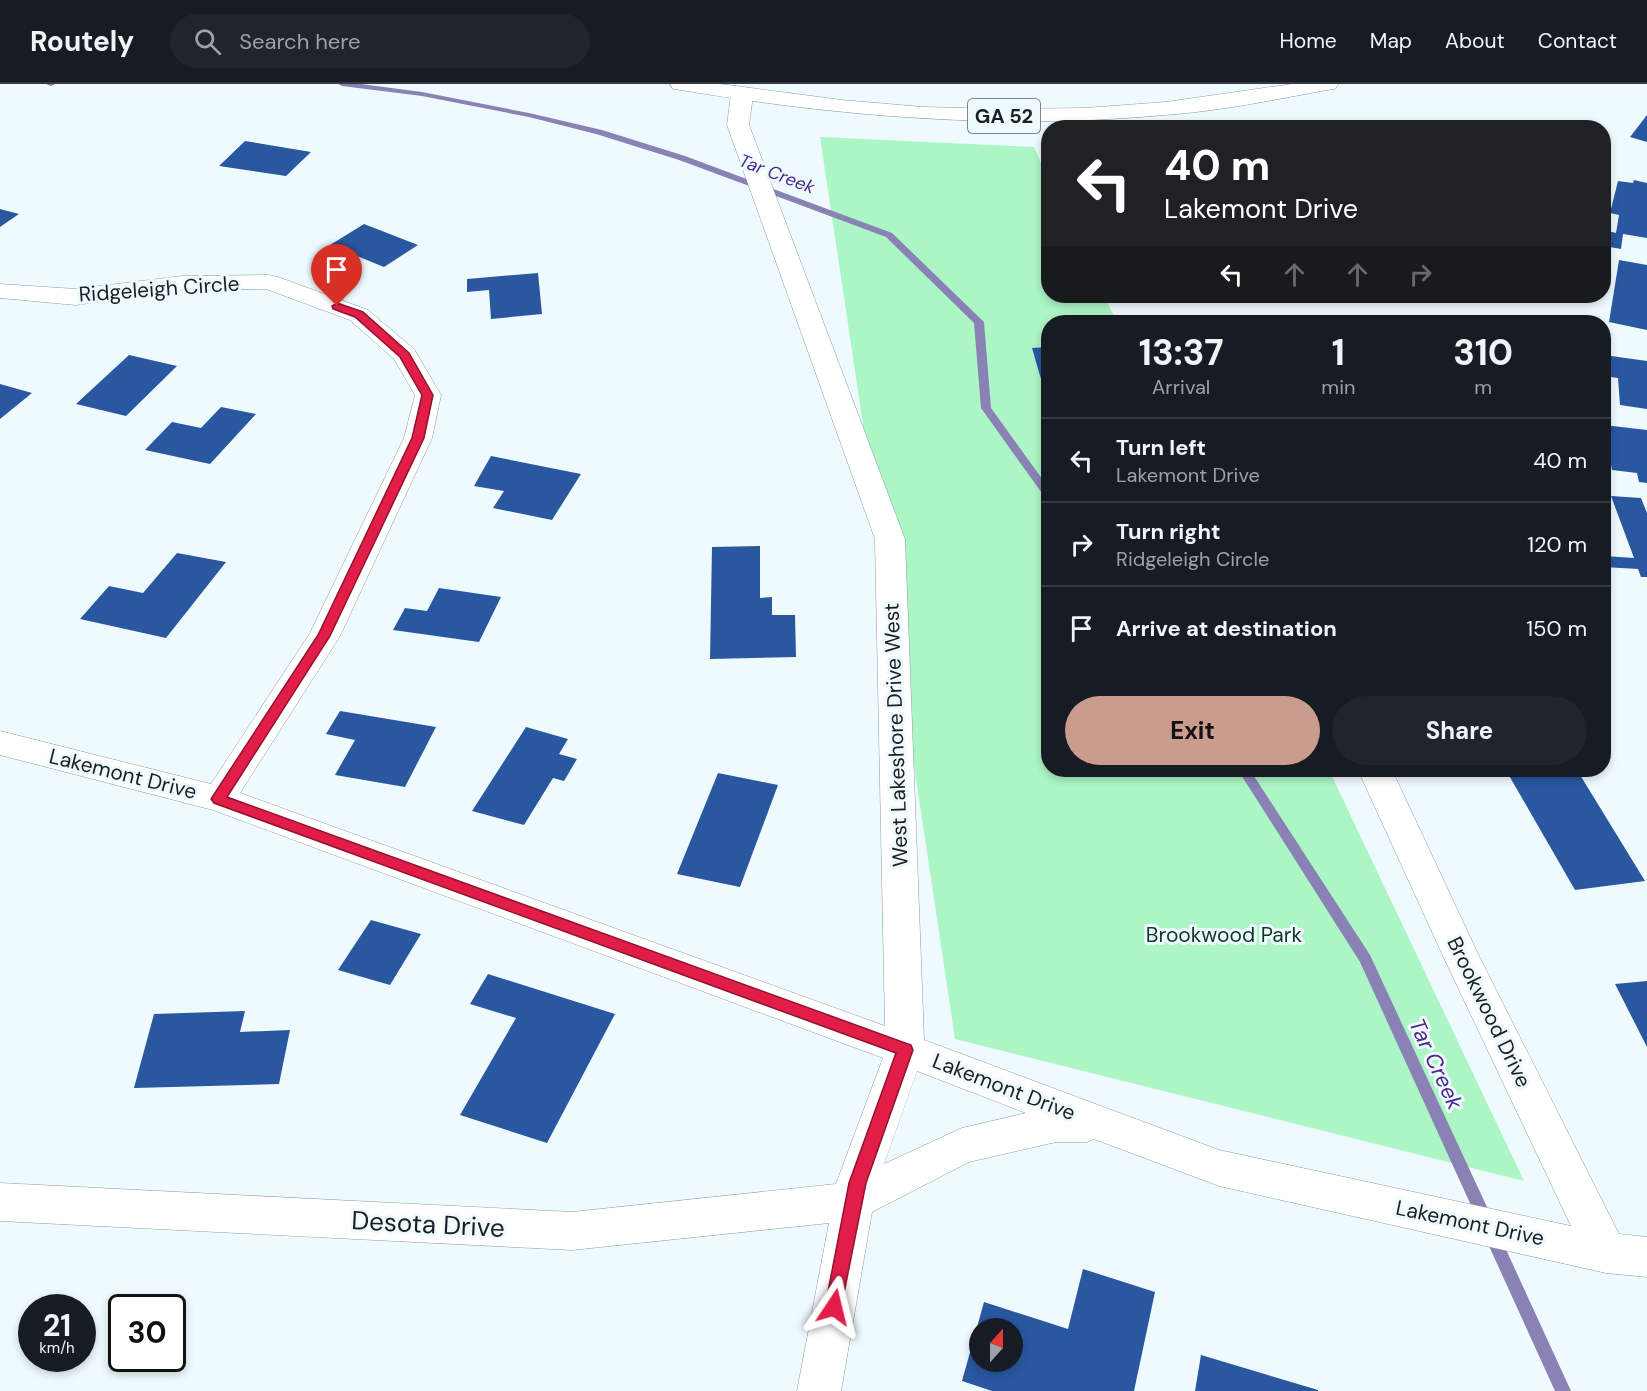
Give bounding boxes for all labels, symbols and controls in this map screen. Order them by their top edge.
search box [170,14,590,68]
text: Routely [30,23,134,60]
icon: search [191,25,224,58]
text: Search here [239,27,361,56]
text: Home [1279,27,1337,55]
text: Map [1370,27,1412,55]
text: About [1445,27,1505,55]
text: Contact [1538,27,1617,55]
road number: GA 52 [968,99,1040,133]
text: 40 m [1164,138,1270,193]
icon: left [1065,144,1143,222]
water label: Tar Creek [736,149,819,200]
text: Lakemont Drive [1164,191,1358,226]
pin [311,244,362,306]
icon: arrive [320,253,353,286]
icon: left [1215,258,1248,291]
icon: ahead [1278,258,1311,291]
icon: ahead [1341,258,1374,291]
icon: right [1404,258,1437,291]
street label: Ridgeleigh Circle [78,269,240,309]
text: 13:37 [1139,329,1224,376]
text: 1 [1332,329,1345,376]
text: 310 [1453,329,1513,376]
text: Arrival [1152,374,1210,400]
text: min [1321,374,1355,400]
text: m [1474,374,1492,400]
text: Turn left [1116,433,1206,462]
icon: left [1065,444,1098,477]
text: 40 m [1533,446,1587,475]
text: Lakemont Drive [1116,462,1260,488]
text: Turn right [1116,517,1221,546]
icon: right [1065,528,1098,561]
text: 120 m [1527,530,1587,559]
text: Ridgeleigh Circle [1116,546,1269,572]
street label: West Lakeshore Drive West [877,603,915,867]
icon: arrive [1065,612,1098,645]
text: Arrive at destination [1116,614,1337,643]
text: 150 m [1526,614,1587,643]
button: Exit [1065,696,1320,765]
button: Share [1332,696,1587,765]
street label: Lakemont Drive [46,742,200,806]
park label: Brookwood Park [1146,921,1303,949]
street label: Brookwood Drive [1440,932,1538,1092]
water label: Tar Creek [1402,1014,1470,1115]
street label: Lakemont Drive [928,1047,1080,1127]
street label: Lakemont Drive [1393,1194,1547,1252]
street label: Desota Drive [350,1203,506,1245]
position arrow [802,1275,866,1339]
speed limit sign: 30 [108,1294,186,1372]
text: 21 [43,1306,71,1345]
north arrow [969,1318,1023,1372]
map controls [969,1318,1023,1372]
text: km/h [39,1338,75,1358]

